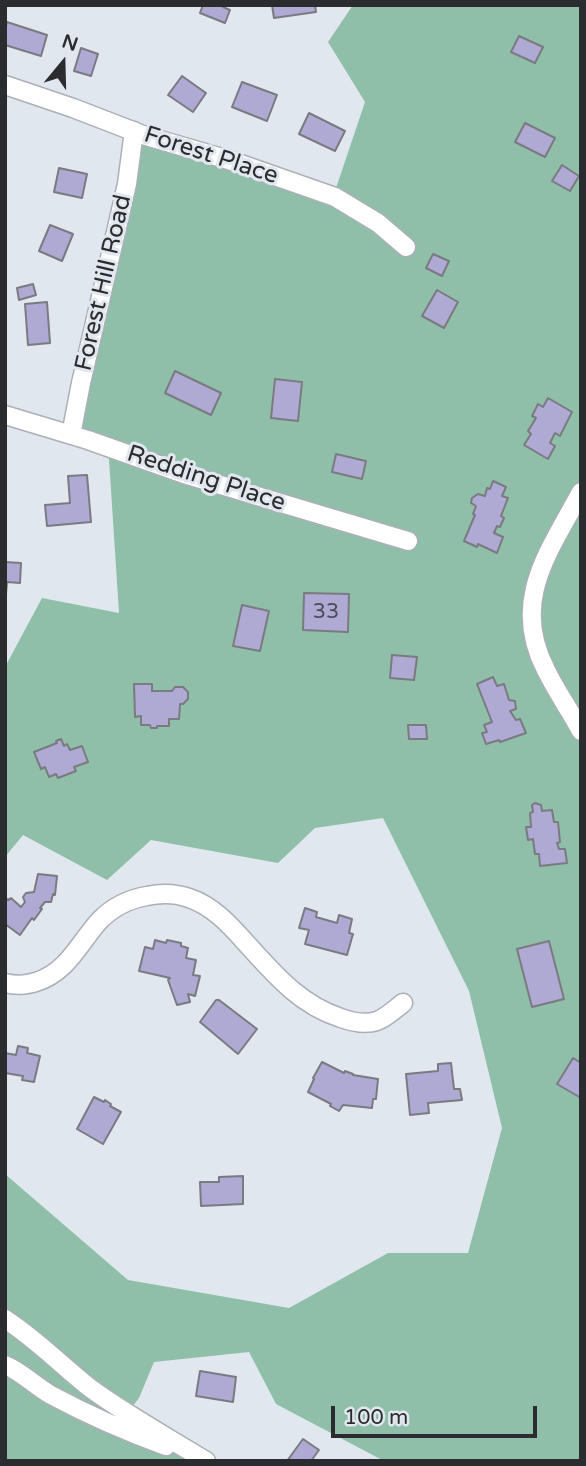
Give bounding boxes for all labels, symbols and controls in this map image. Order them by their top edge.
north arrow [28,28,98,98]
text: N [59,30,81,56]
street label: Forest Place [140,121,282,191]
street label: Forest Hill Road [70,192,138,374]
street label: Redding Place [123,440,289,518]
house number: 33 [313,599,339,625]
scale bar [334,1392,540,1436]
text: 100 m [344,1405,408,1430]

